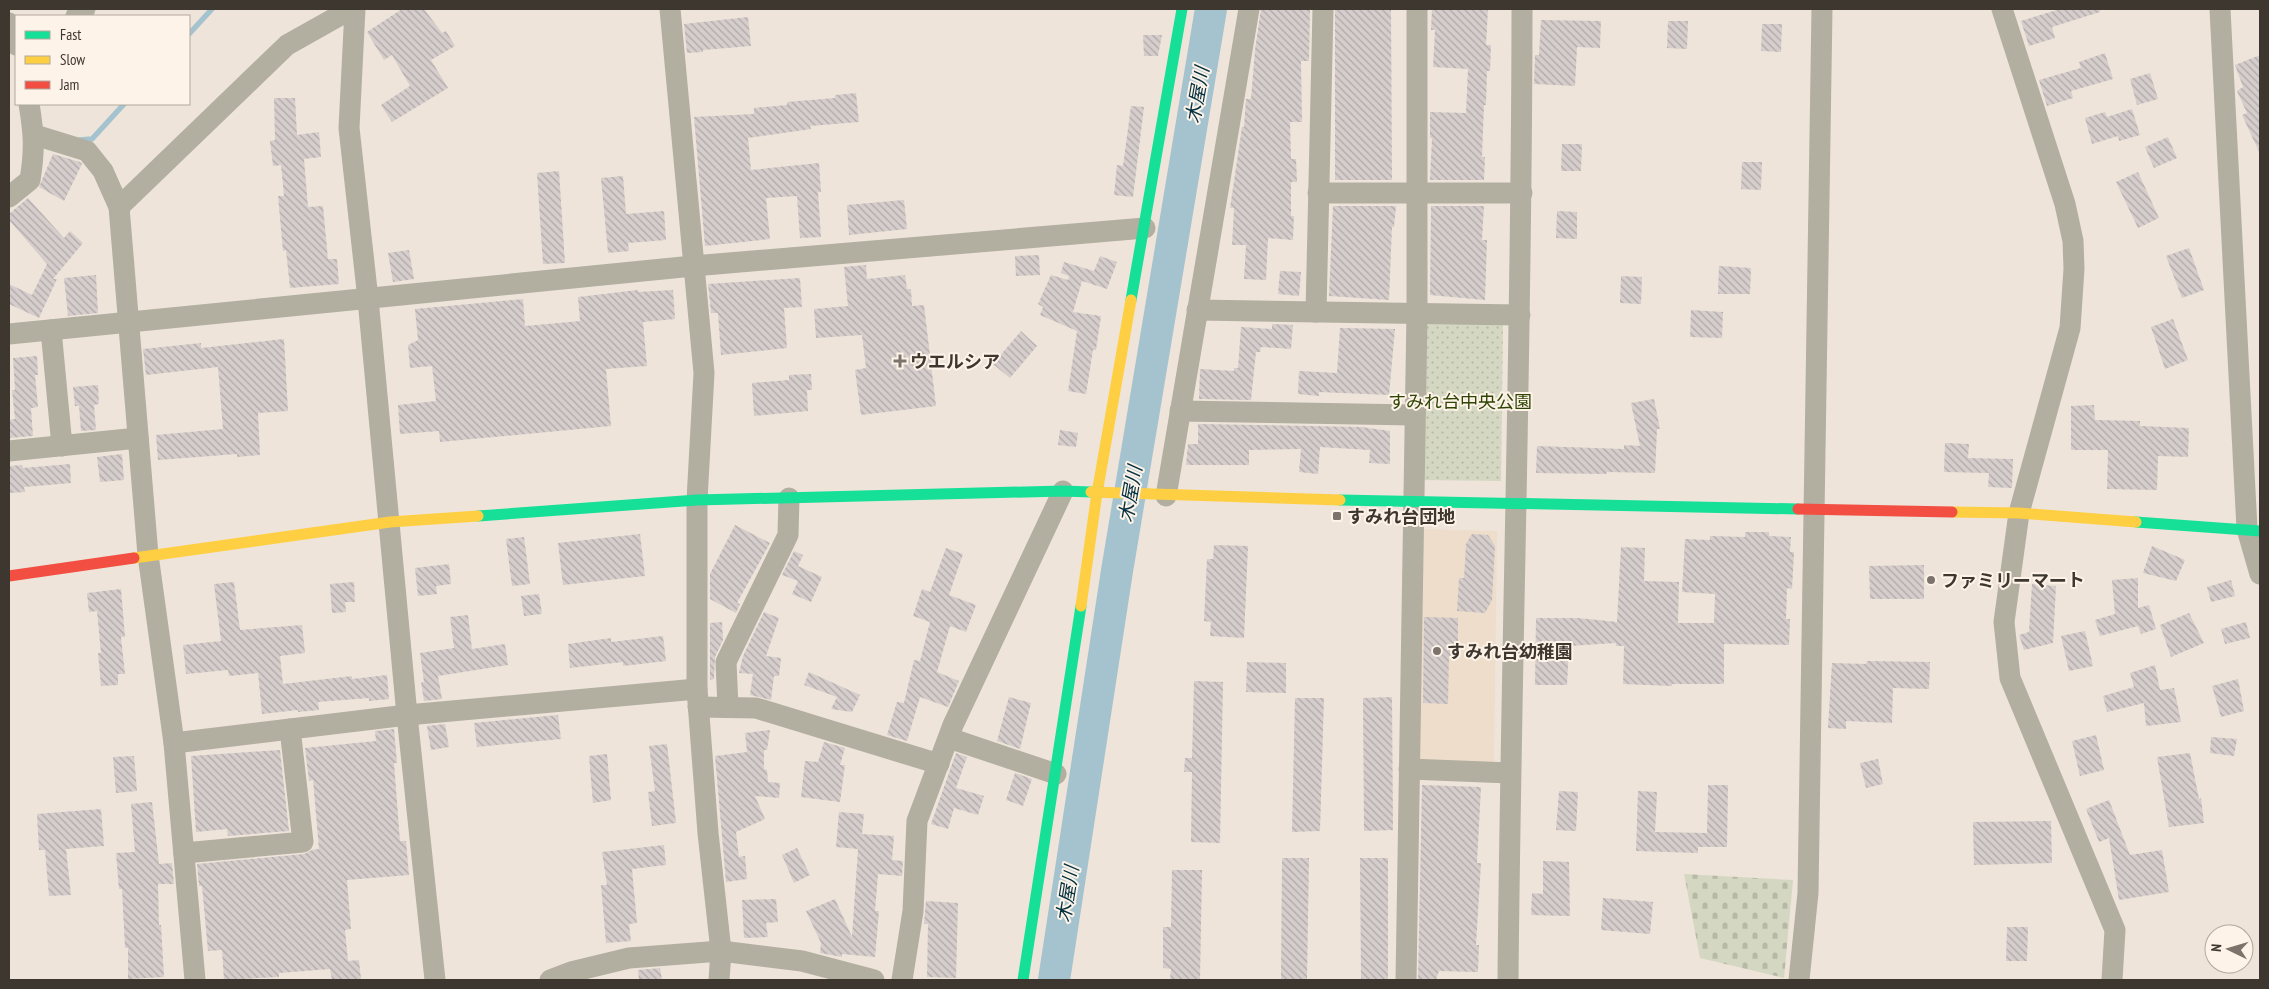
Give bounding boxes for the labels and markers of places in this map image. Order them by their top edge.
place label: ウエルシア [910,350,1000,373]
marker: ウエルシア [894,355,906,367]
place label: すみれ台団地 [1347,505,1455,528]
marker: すみれ台団地 [1331,510,1343,522]
place label: ファミリーマート [1941,569,2085,592]
marker: ファミリーマート [1925,574,1937,586]
place label: すみれ台幼稚園 [1447,640,1573,663]
marker: すみれ台幼稚園 [1431,645,1443,657]

